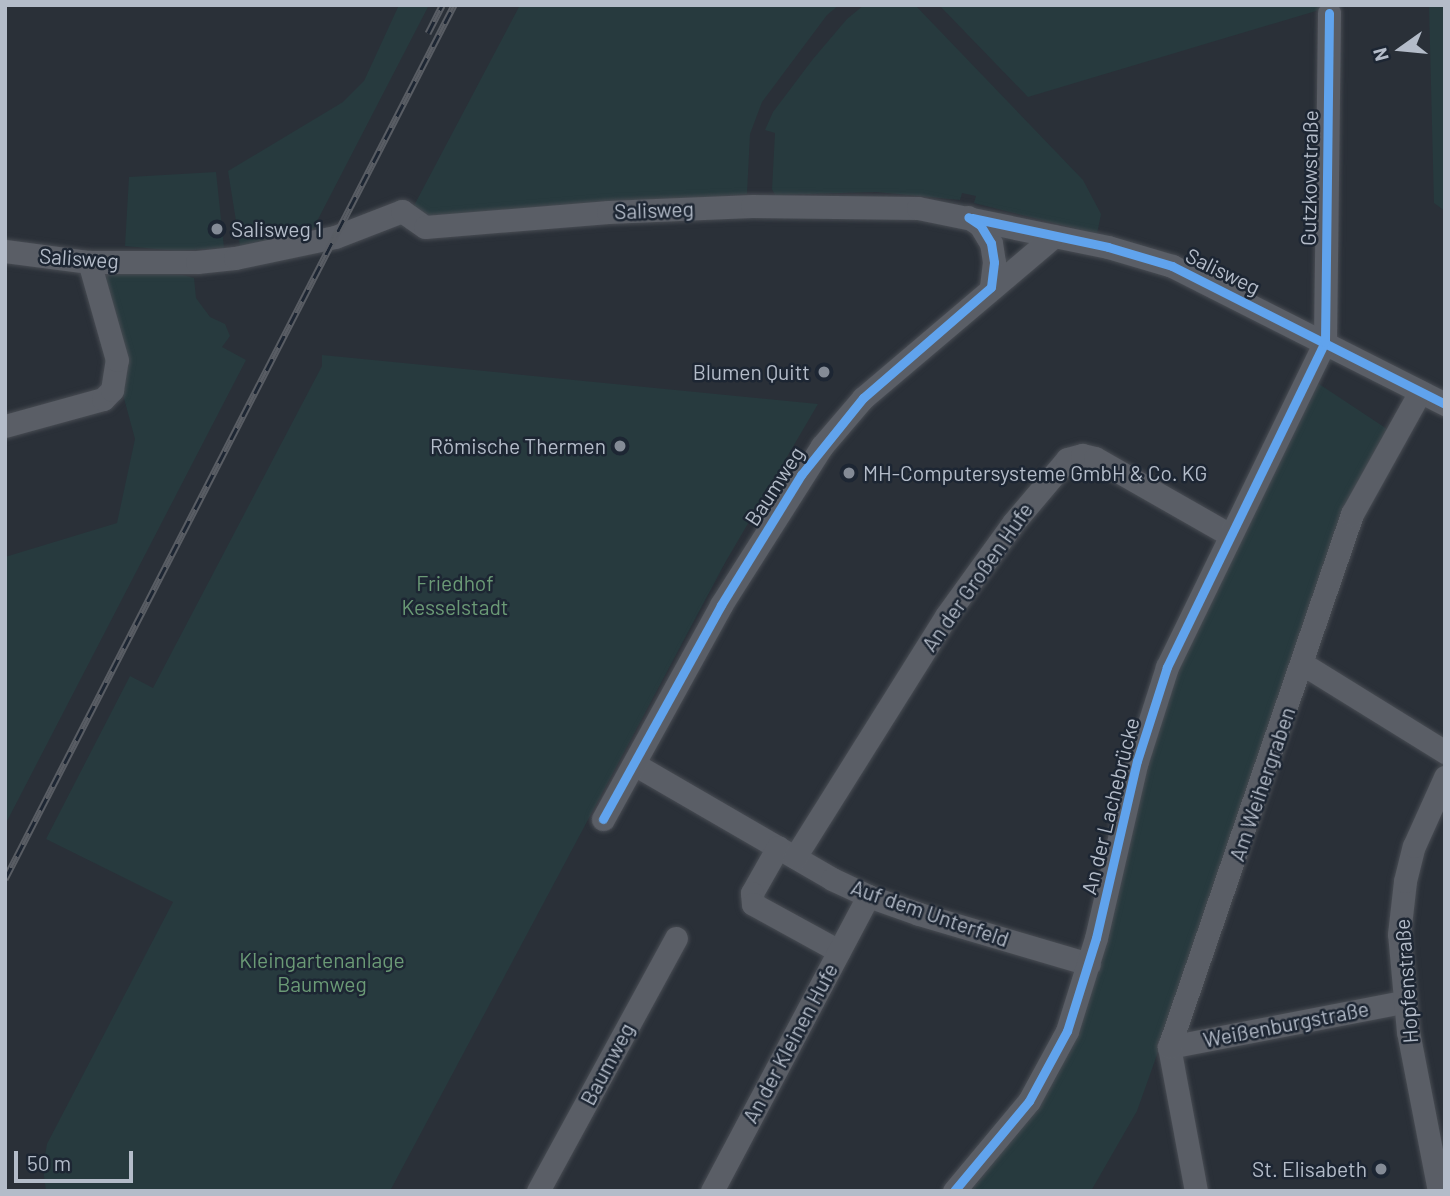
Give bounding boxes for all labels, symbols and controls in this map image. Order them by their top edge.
north arrow [1366,14,1436,84]
text: N [1367,45,1393,64]
street label: Gutzkowstraße [1295,110,1323,246]
street label: Salisweg [614,196,694,224]
place label: Salisweg 1 [231,216,322,242]
marker: Salisweg 1 [209,221,225,237]
street label: Salisweg [1182,242,1264,300]
street label: Salisweg [38,243,120,273]
place label: Blumen Quitt [693,359,810,385]
marker: Blumen Quitt [816,364,832,380]
place label: Römische Thermen [430,433,606,459]
marker: Römische Thermen [612,438,628,454]
street label: Baumweg [739,442,809,530]
place label: MH-Computersysteme GmbH & Co. KG [863,460,1207,486]
marker: MH-Computersysteme GmbH & Co. KG [841,465,857,481]
street label: An der Großen Hufe [916,498,1038,656]
park label: Friedhof Kesselstadt [402,570,508,620]
street label: Am Weihergraben [1224,704,1300,864]
street label: An der Lachebrücke [1076,715,1144,897]
street label: Auf dem Unterfeld [848,874,1012,952]
street label: Hopfenstraße [1389,918,1423,1044]
park label: Kleingartenanlage Baumweg [239,947,405,997]
street label: An der Kleinen Hufe [737,959,843,1127]
street label: Weißenburgstraße [1201,996,1371,1052]
street label: Baumweg [575,1019,639,1109]
scale bar [18,1136,136,1180]
text: 50 m [27,1150,71,1175]
place label: St. Elisabeth [1252,1156,1367,1182]
marker: St. Elisabeth [1373,1161,1389,1177]

